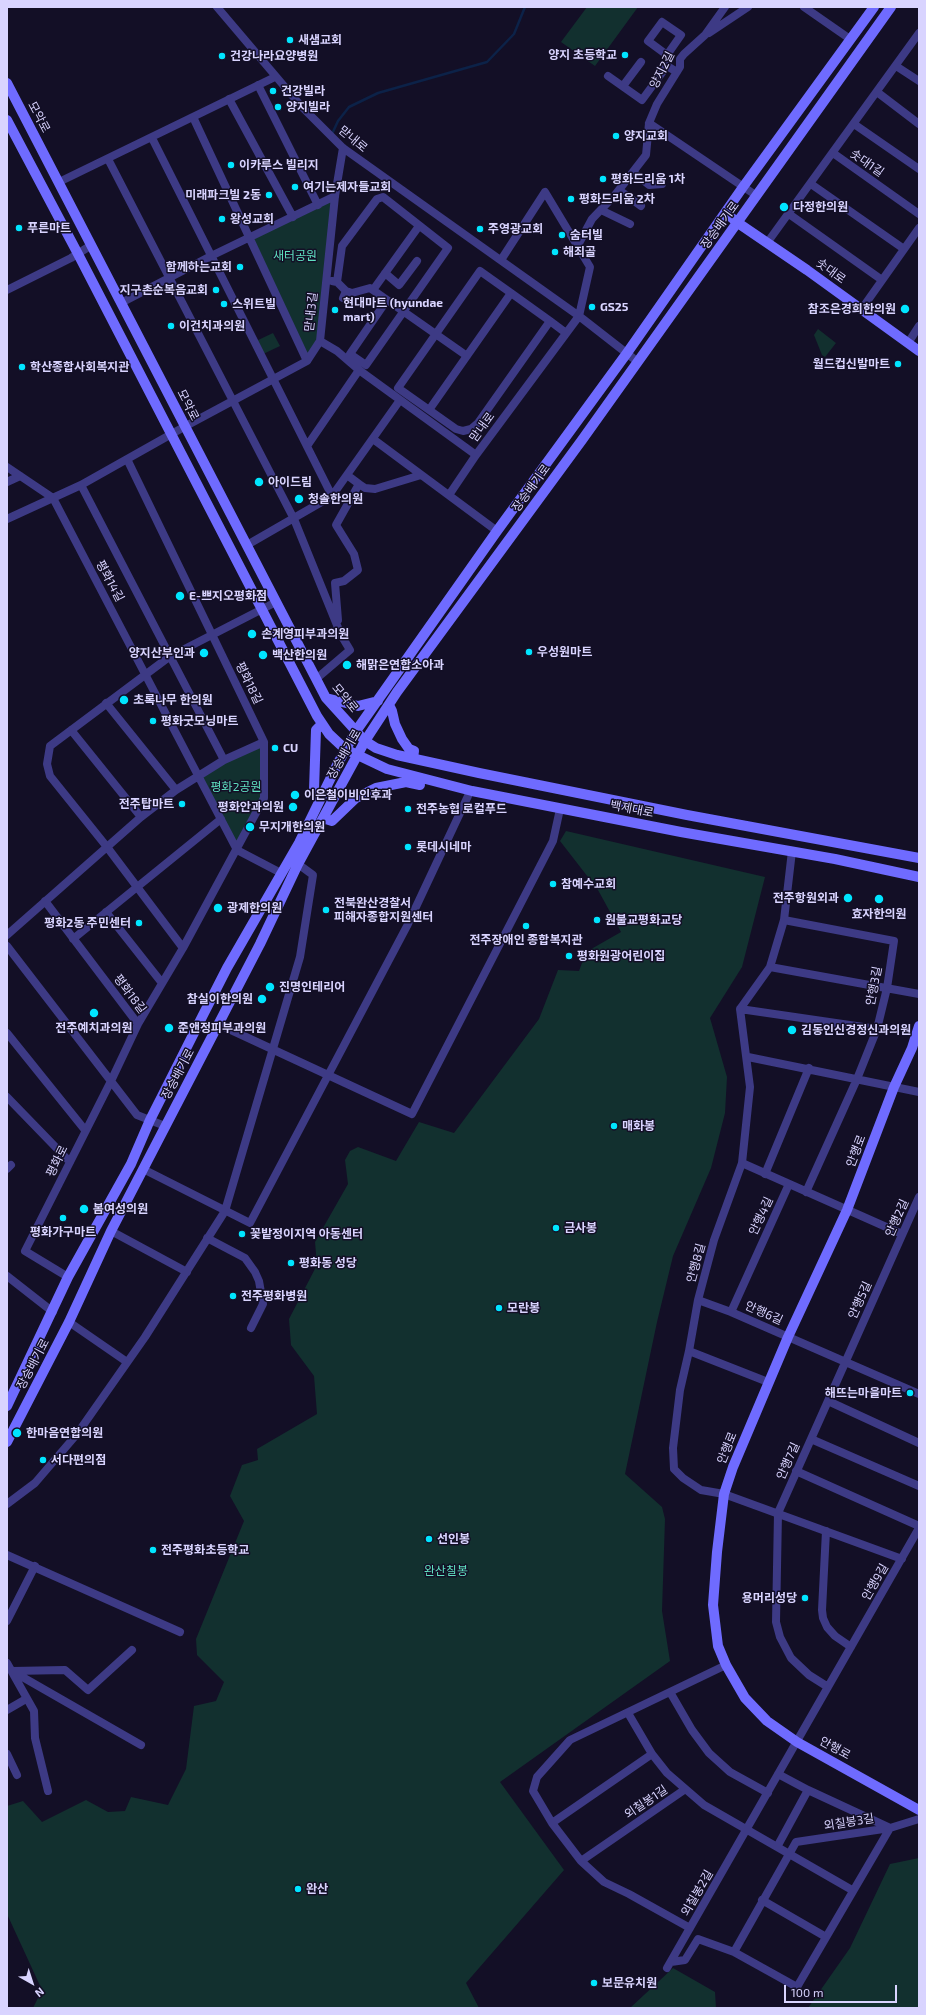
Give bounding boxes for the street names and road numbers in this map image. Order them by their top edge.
street label: 양지2길 [647,49,677,91]
street label: 모악로 [25,99,53,135]
street label: 맏내로 [336,123,370,155]
street label: 솟대1길 [847,146,887,180]
street label: 장승배기로 [698,198,742,252]
street label: 솟대로 [813,255,849,287]
street label: 맏내3길 [302,291,320,333]
street label: 모악로 [174,387,202,423]
street label: 맏내로 [466,409,498,445]
street label: 장승배기로 [509,461,553,515]
street label: 평화14길 [93,558,127,604]
street label: 평화18길 [233,660,265,706]
street label: 모악로 [329,681,361,715]
street label: 장승배기로 [324,726,364,782]
street label: 백제대로 [609,798,655,820]
street label: 안행3길 [863,965,885,1007]
street label: 평화18길 [111,972,149,1016]
street label: 장승배기로 [159,1046,197,1102]
street label: 안행로 [843,1133,869,1169]
street label: 평화로 [43,1143,71,1179]
street label: 안행4길 [746,1195,776,1237]
street label: 안행2길 [882,1197,912,1239]
street label: 안행8길 [684,1242,708,1284]
street label: 안행5길 [845,1279,875,1321]
street label: 안행6길 [743,1298,785,1328]
street label: 장승배기로 [14,1336,52,1392]
street label: 안행로 [714,1430,740,1466]
street label: 안행7길 [773,1440,803,1482]
street label: 안행9길 [859,1561,891,1603]
street label: 안행로 [817,1734,853,1762]
street label: 외칠봉1길 [622,1782,670,1822]
street label: 외칠봉3길 [823,1811,875,1833]
street label: 외칠봉2길 [678,1867,716,1919]

